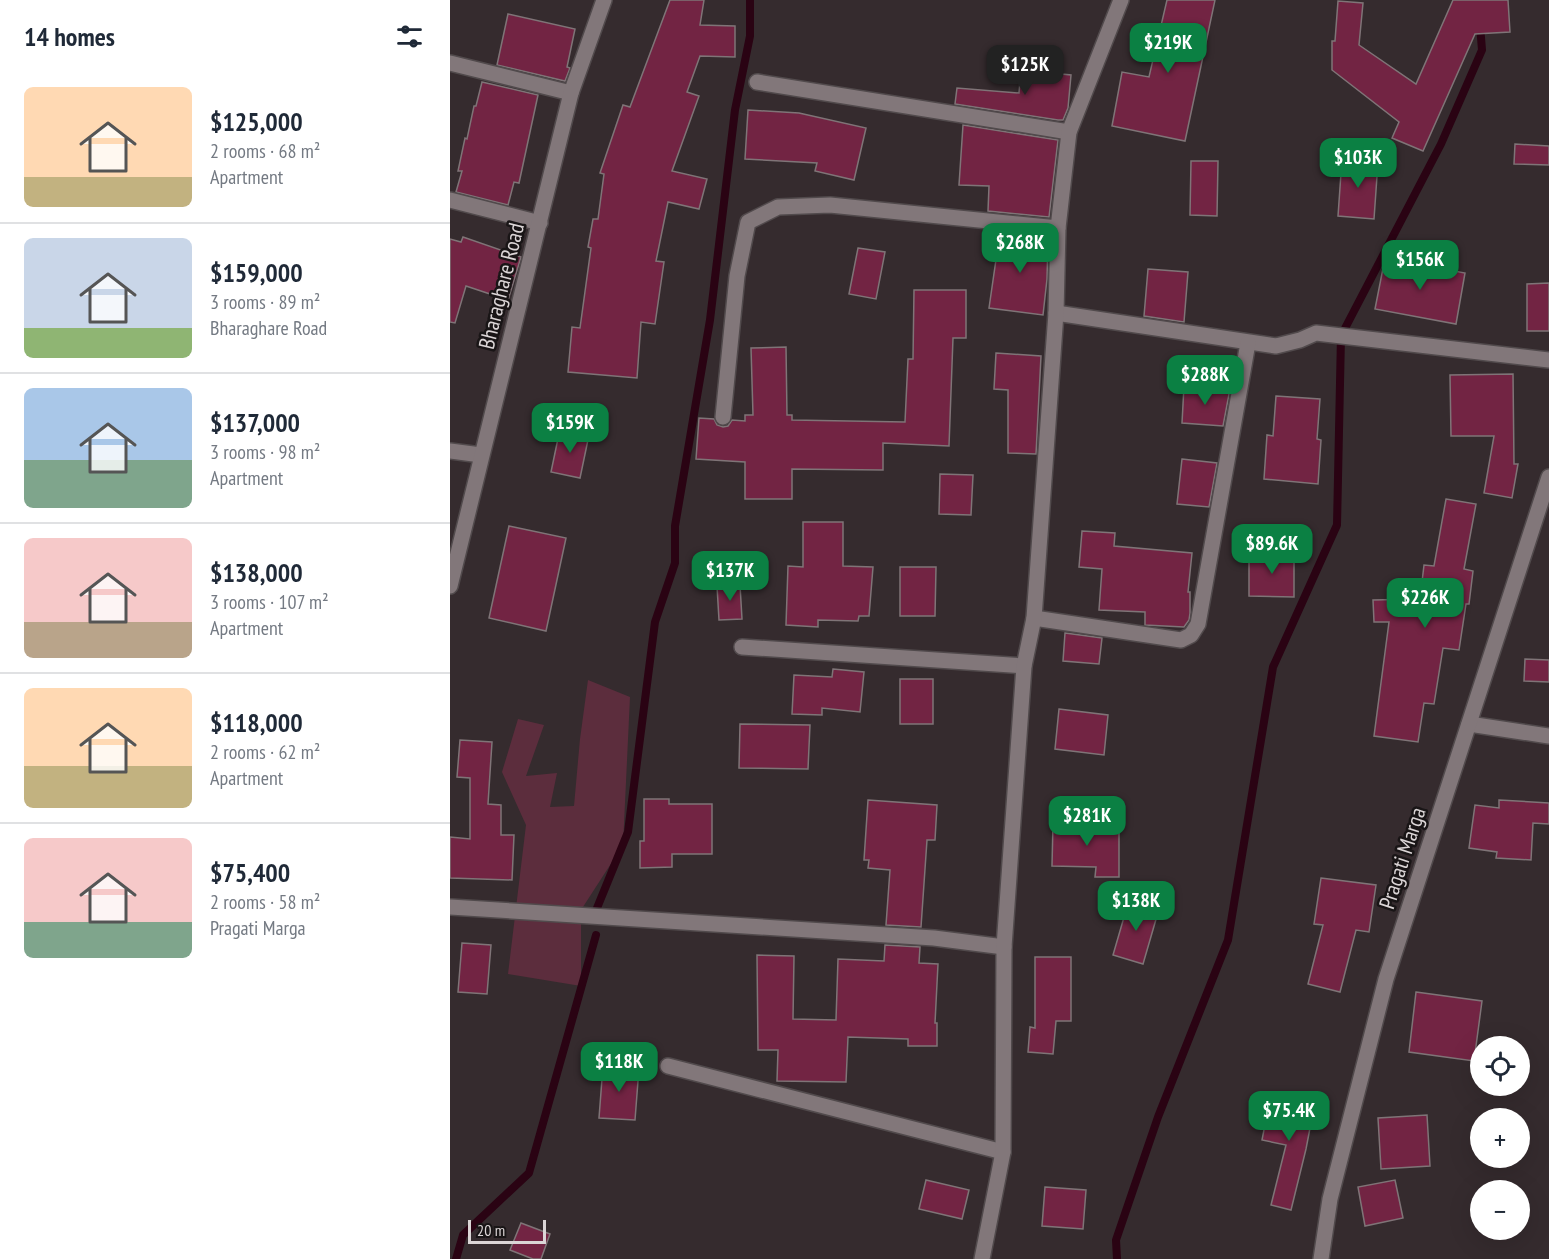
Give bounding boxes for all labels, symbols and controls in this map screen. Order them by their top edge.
text: 14 homes [24,20,115,53]
icon: filters [393,20,426,53]
pin: $219K [1126,23,1210,74]
text: $219K [1144,29,1192,55]
pin: $125K [983,45,1067,96]
text: $125K [1001,51,1049,77]
text: $125,000 [210,105,303,138]
icon: home [72,111,144,183]
text: 2 rooms · 68 m² [210,138,320,164]
pin: $103K [1316,138,1400,189]
text: $103K [1334,144,1382,170]
text: Apartment [210,164,283,190]
street label: Bharaghare Road [472,220,530,352]
pin: $268K [978,223,1062,274]
text: $268K [996,229,1044,255]
pin: $156K [1378,240,1462,291]
text: $156K [1396,246,1444,272]
text: $159,000 [210,256,303,289]
icon: home [72,262,144,334]
text: 3 rooms · 89 m² [210,289,320,315]
text: Bharaghare Road [210,315,327,341]
pin: $288K [1163,355,1247,406]
text: $288K [1181,361,1229,387]
pin: $159K [528,403,612,454]
text: $137,000 [210,406,300,439]
text: $159K [546,409,594,435]
icon: home [72,412,144,484]
text: 3 rooms · 98 m² [210,439,320,465]
text: Apartment [210,465,283,491]
pin: $89.6K [1223,524,1321,575]
text: $89.6K [1246,530,1298,556]
pin: $137K [688,551,772,602]
text: $138,000 [210,556,303,589]
text: $137K [706,557,754,583]
icon: home [72,562,144,634]
pin: $226K [1383,578,1467,629]
text: $226K [1401,584,1449,610]
text: 3 rooms · 107 m² [210,589,329,615]
text: Apartment [210,615,283,641]
text: $118,000 [210,706,303,739]
icon: home [72,712,144,784]
text: 2 rooms · 62 m² [210,739,320,765]
text: Apartment [210,765,283,791]
pin: $281K [1045,796,1129,847]
text: $281K [1063,802,1111,828]
street label: Pragati Marga [1372,804,1432,912]
text: $75,400 [210,856,290,889]
icon: home [72,862,144,934]
pin: $138K [1094,881,1178,932]
text: $138K [1112,887,1160,913]
text: 2 rooms · 58 m² [210,889,320,915]
text: Pragati Marga [210,915,306,941]
map controls [1470,1036,1530,1240]
button: locate [1470,1036,1530,1096]
pin: $118K [577,1042,661,1093]
text: $118K [595,1048,643,1074]
pin: $75.4K [1240,1091,1338,1142]
text: $75.4K [1263,1097,1315,1123]
button: + [1470,1108,1530,1168]
button: − [1470,1180,1530,1240]
scale bar [468,1217,546,1244]
text: 20 m [477,1220,505,1240]

